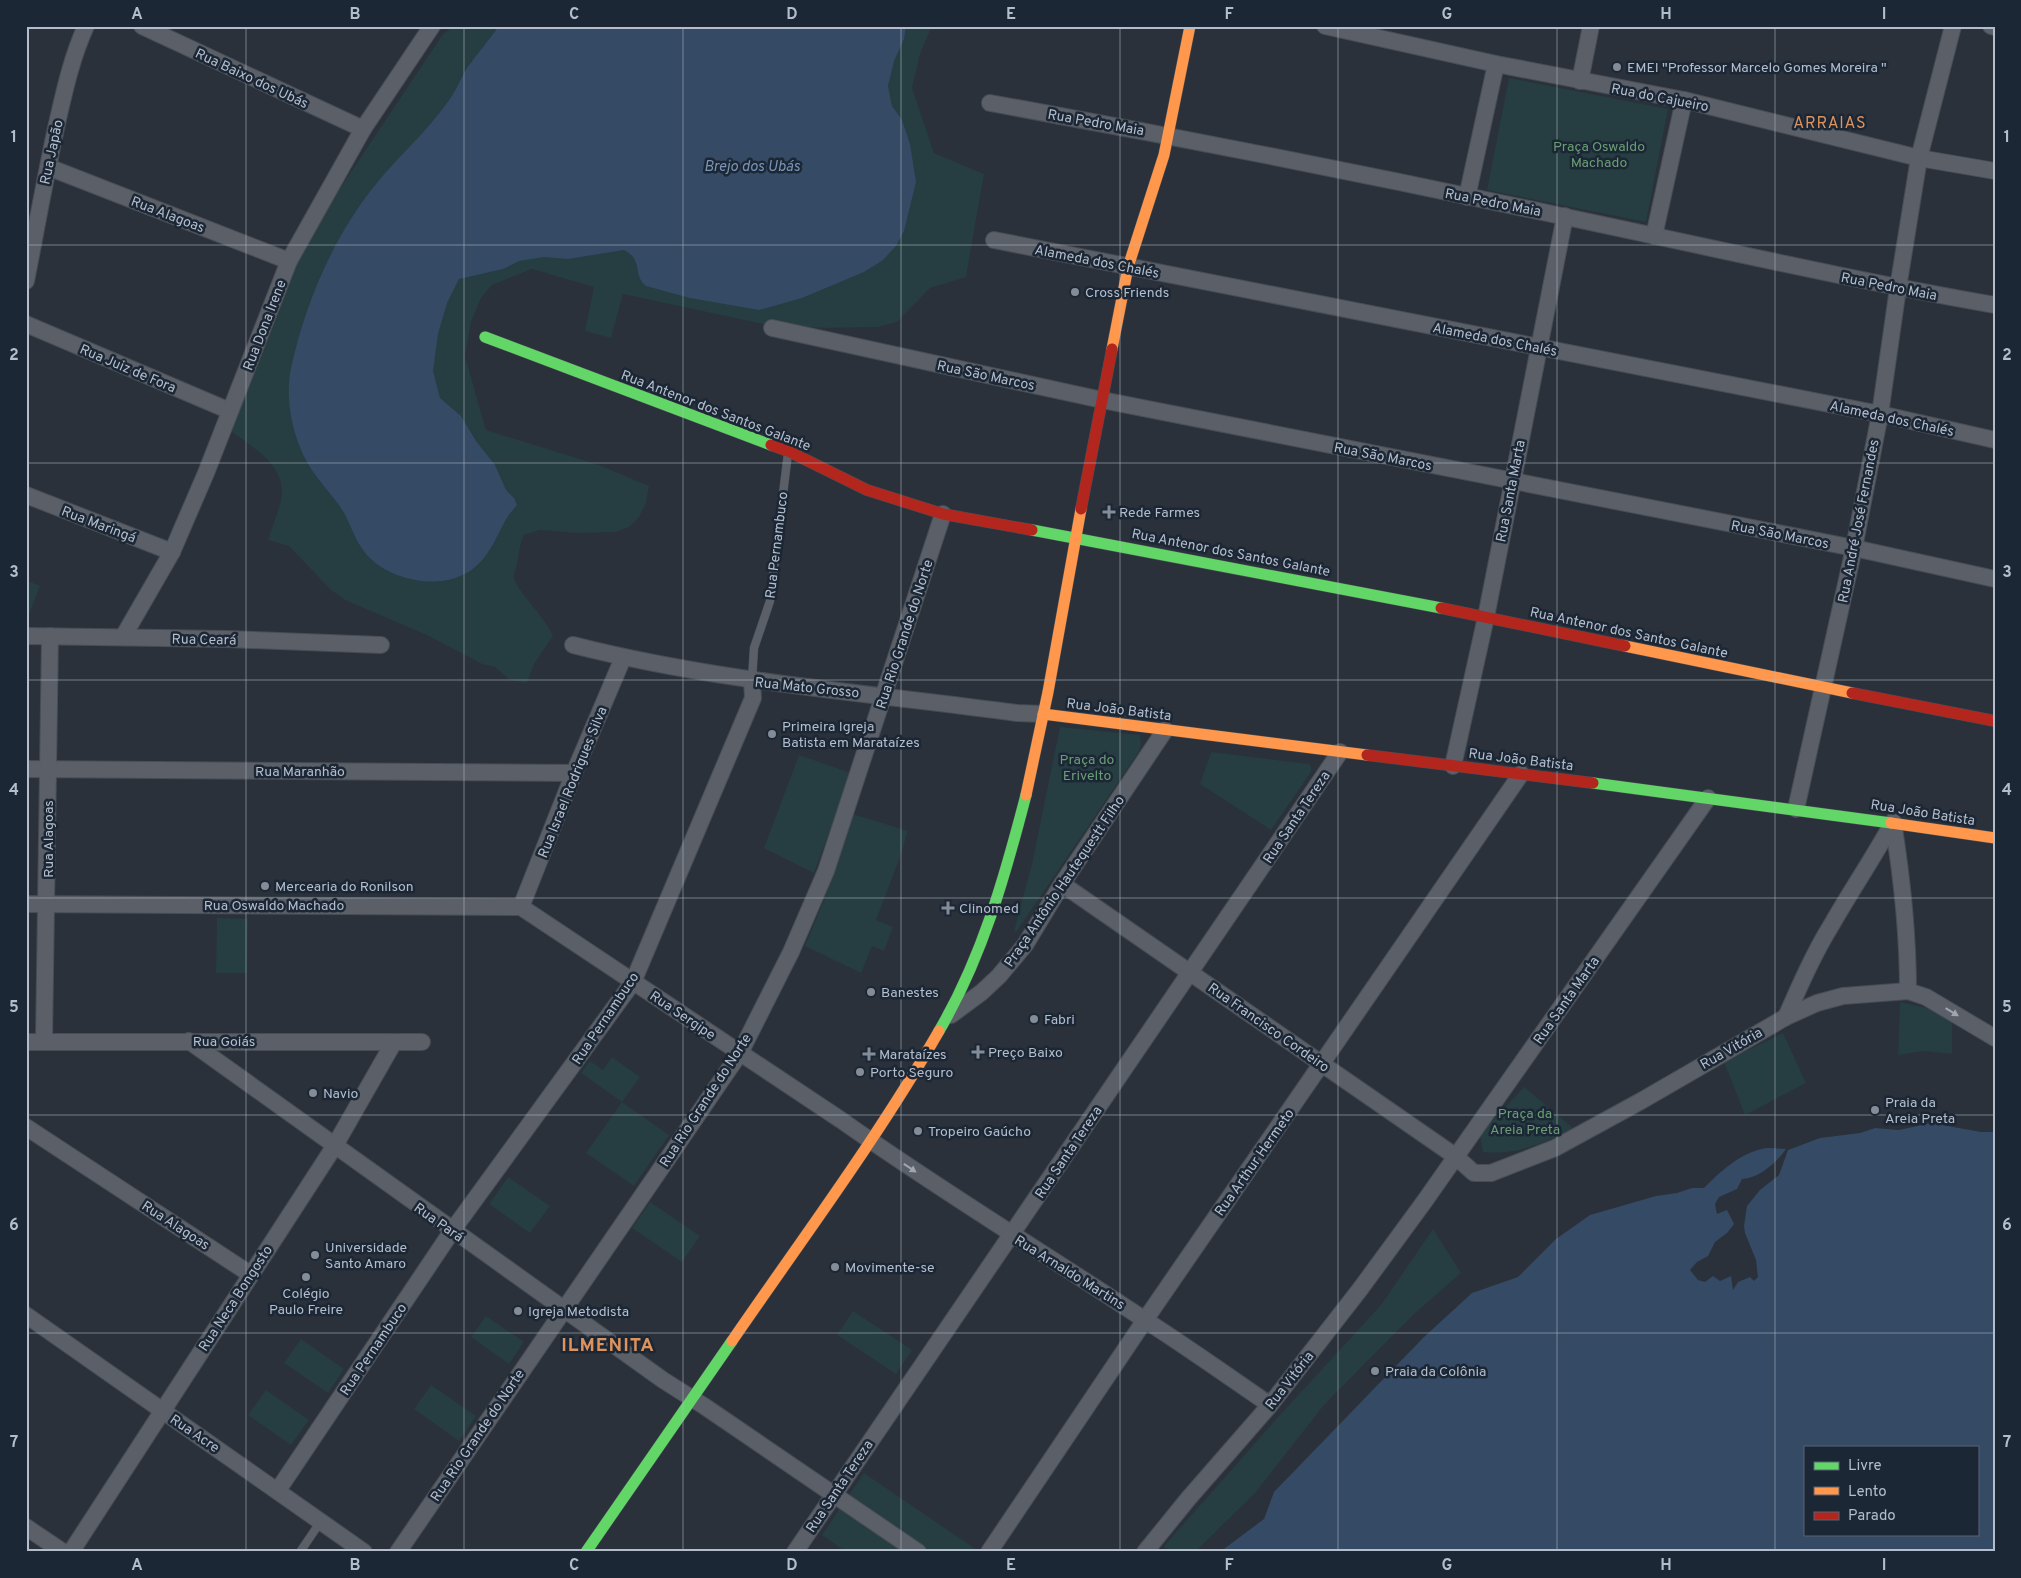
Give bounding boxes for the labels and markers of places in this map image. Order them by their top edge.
place label: EMEI "Professor Marcelo Gomes Moreira " [1627,60,1887,77]
marker: EMEI "Professor Marcelo Gomes Moreira " [1611,61,1623,73]
place label: Cross Friends [1085,285,1169,302]
marker: Cross Friends [1069,286,1081,298]
place label: Rede Farmes [1119,505,1200,522]
marker: Rede Farmes [1103,506,1115,518]
place label: Primeira Igreja Batista em Marataízes [782,719,920,752]
marker: Primeira Igreja Batista em Marataízes [766,728,778,740]
place label: Mercearia do Ronilson [275,879,414,896]
marker: Mercearia do Ronilson [259,880,271,892]
marker: Clinomed [941,901,955,915]
place label: Clinomed [959,901,1019,918]
place label: Banestes [881,985,939,1002]
marker: Banestes [865,986,877,998]
place label: Fabri [1044,1012,1075,1029]
marker: Fabri [1028,1013,1040,1025]
place label: Preço Baixo [988,1045,1063,1062]
marker: Preço Baixo [972,1046,984,1058]
place label: Marataízes [879,1047,947,1064]
marker: Marataízes [863,1048,875,1060]
place label: Porto Seguro [870,1065,953,1082]
marker: Porto Seguro [854,1066,866,1078]
place label: Navio [323,1086,359,1103]
marker: Navio [307,1087,319,1099]
place label: Praia da Areia Preta [1885,1095,1955,1128]
marker: Praia da Areia Preta [1869,1104,1881,1116]
place label: Tropeiro Gaúcho [928,1124,1031,1141]
marker: Tropeiro Gaúcho [912,1125,924,1137]
place label: Universidade Santo Amaro [325,1240,407,1273]
marker: Universidade Santo Amaro [309,1249,321,1261]
place label: Movimente-se [845,1260,935,1277]
marker: Movimente-se [829,1261,841,1273]
marker: Colégio Paulo Freire [300,1271,312,1283]
place label: Colégio Paulo Freire [269,1286,343,1319]
place label: Igreja Metodista [528,1304,629,1321]
marker: Igreja Metodista [512,1305,524,1317]
place label: Praia da Colônia [1385,1364,1486,1381]
marker: Praia da Colônia [1369,1365,1381,1377]

